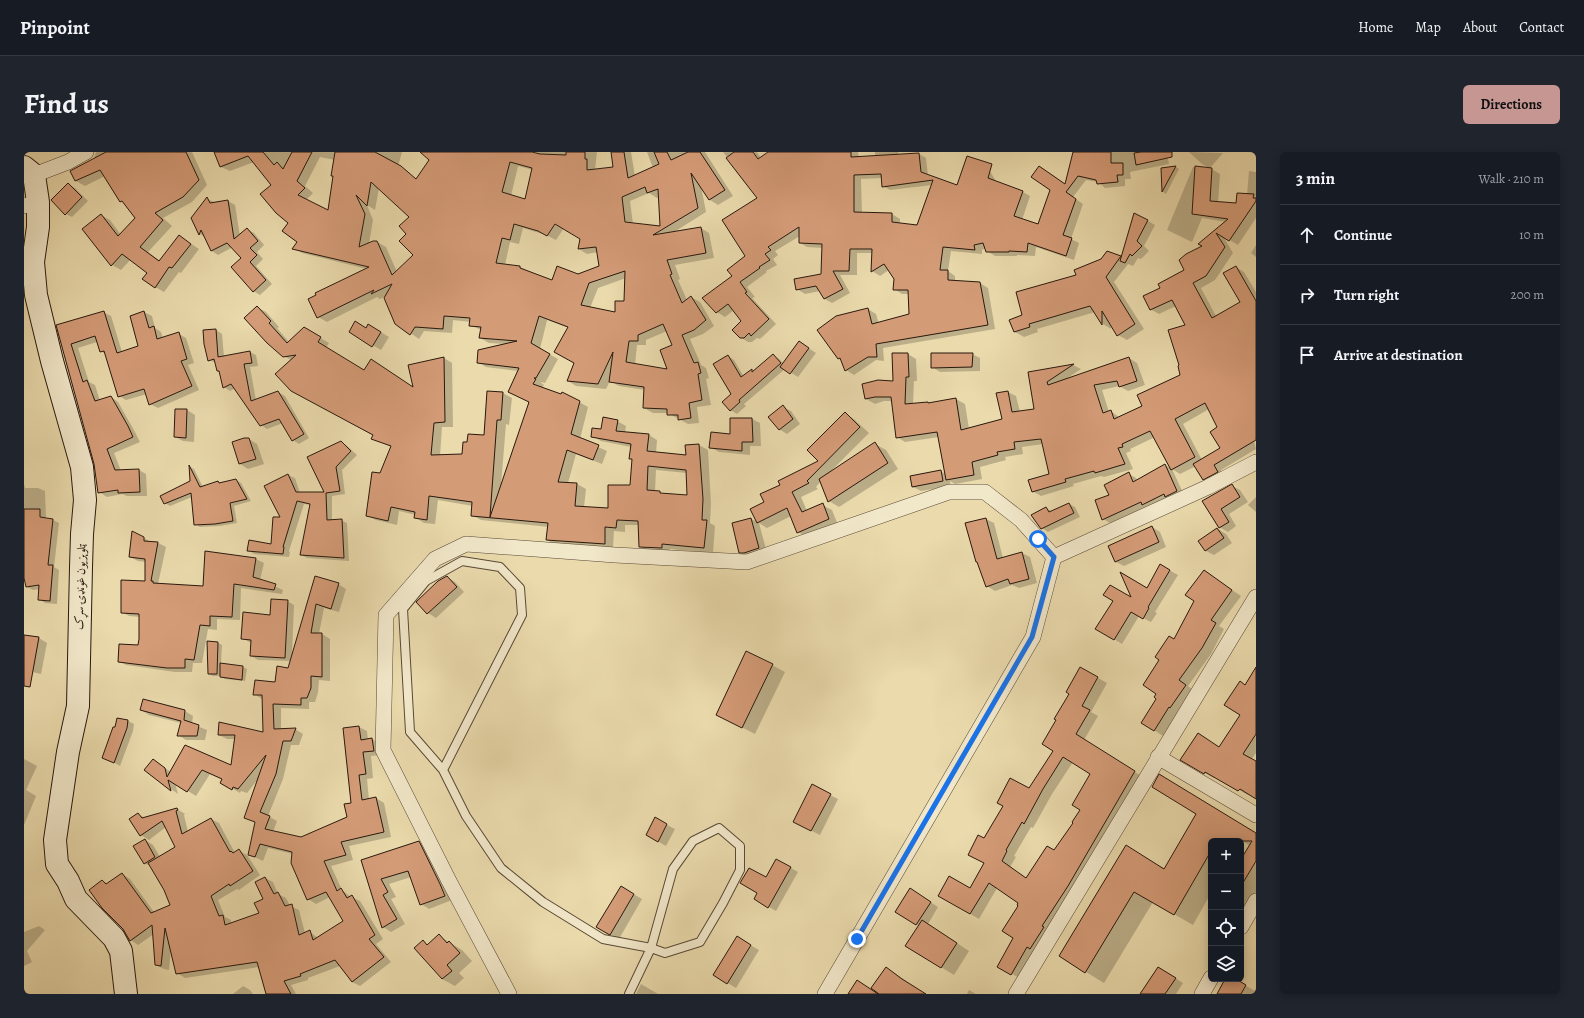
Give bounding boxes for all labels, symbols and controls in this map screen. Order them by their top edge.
text: Pinpoint [20,15,90,41]
text: Home [1358,18,1393,37]
text: Map [1415,18,1441,37]
text: About [1463,18,1497,37]
text: Contact [1519,18,1564,37]
text: Find us [24,85,109,123]
button: Directions [1463,85,1560,124]
text: 3 min [1296,167,1335,190]
text: Walk · 210 m [1479,170,1544,187]
icon: ahead [1296,224,1318,246]
text: Continue [1334,225,1392,245]
text: 10 m [1519,226,1544,243]
icon: right [1296,284,1318,306]
text: Turn right [1334,285,1399,305]
text: 200 m [1511,286,1544,303]
icon: arrive [1296,344,1318,366]
text: Arrive at destination [1334,345,1463,365]
route start [1029,530,1047,548]
street label: ټلوېزيون غونډۍ سړک [71,543,92,630]
map controls [1208,838,1244,982]
button: + [1208,838,1244,874]
button: − [1208,874,1244,910]
button: locate [1208,910,1244,946]
route end [848,930,866,948]
button: layers [1208,946,1244,982]

